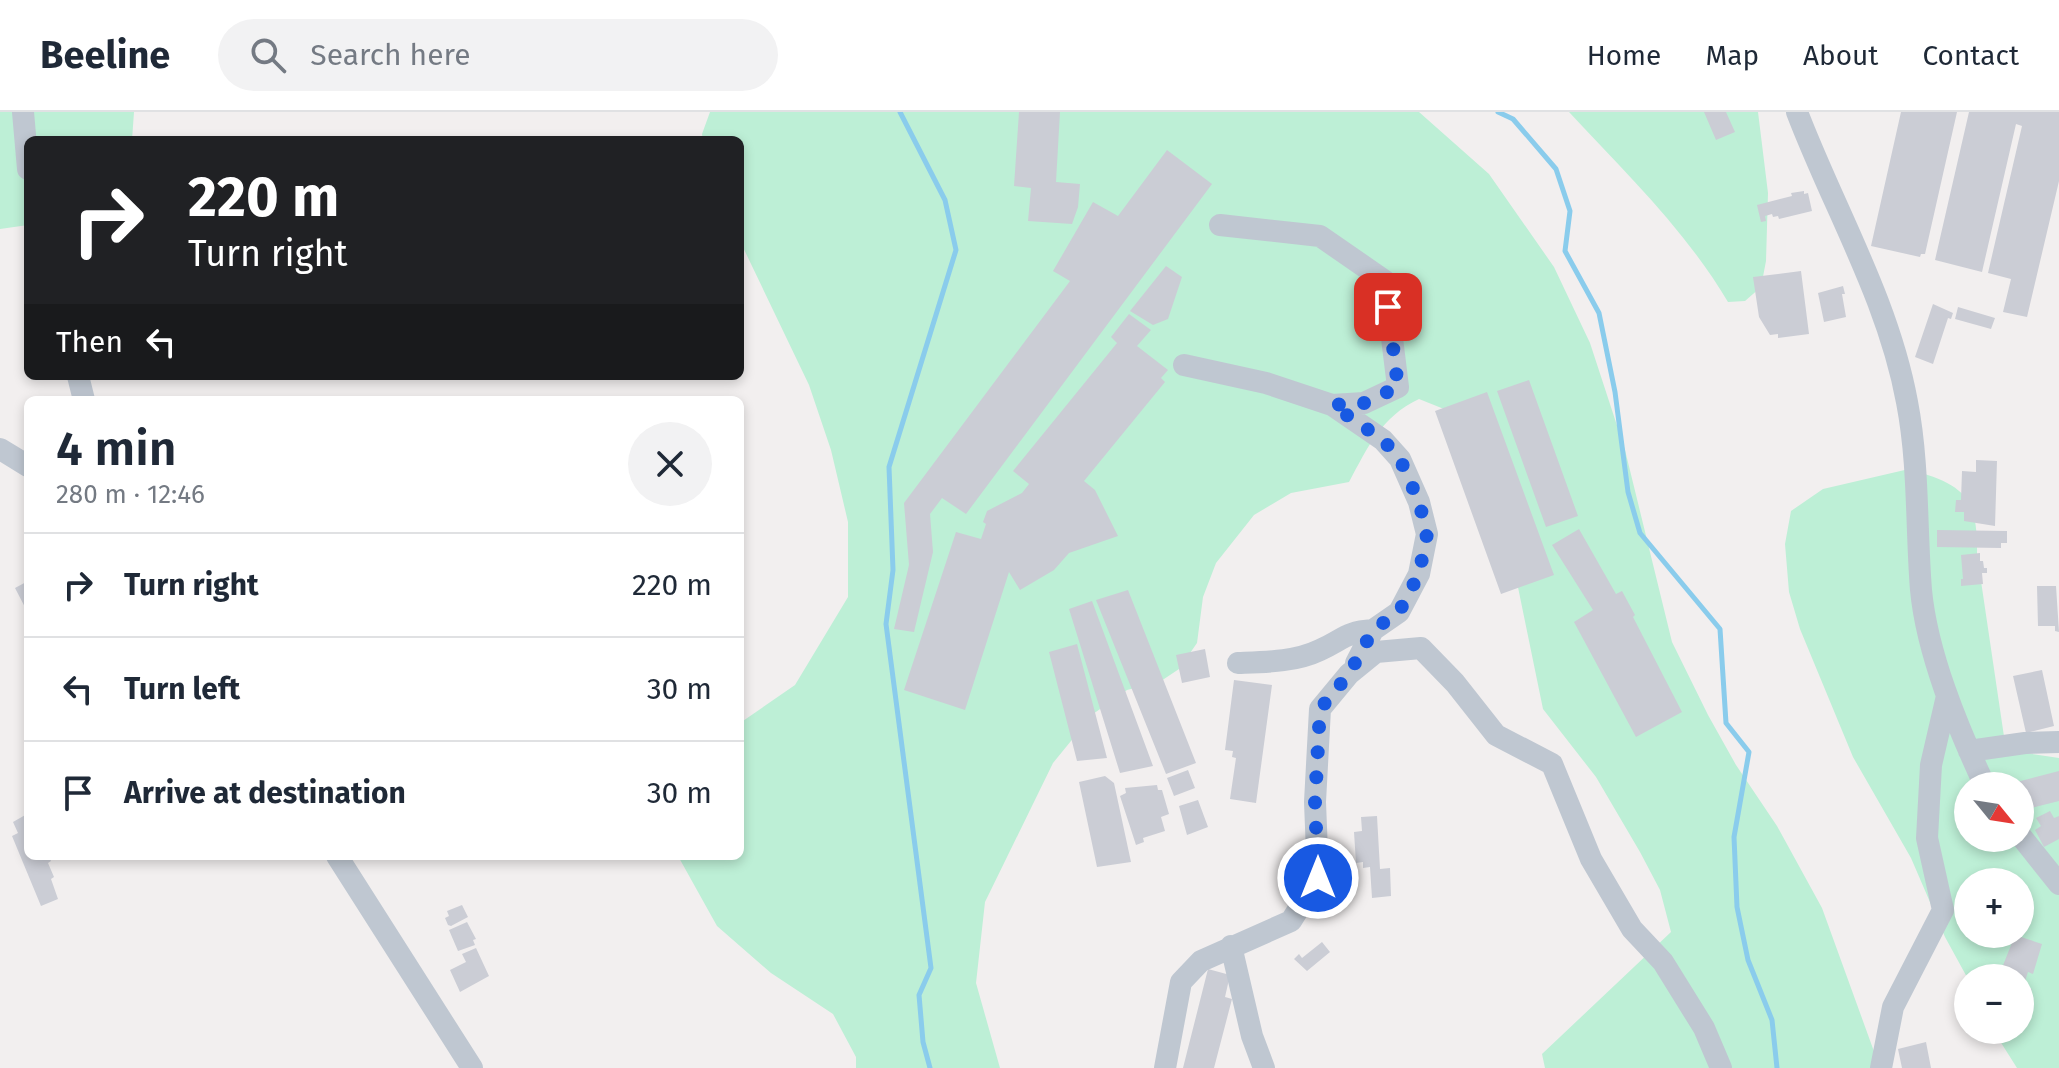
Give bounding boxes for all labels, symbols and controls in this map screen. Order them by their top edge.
search box [218,19,778,91]
text: Beeline [40,32,170,78]
icon: search [246,33,290,77]
text: Search here [310,37,471,73]
text: Home [1587,39,1661,72]
text: Map [1705,39,1759,72]
text: About [1803,39,1878,72]
text: Contact [1922,39,2019,72]
text: 220 m [188,164,339,231]
icon: right [56,168,160,272]
text: Turn right [188,232,348,276]
pin [1354,273,1422,341]
icon: arrive [1366,285,1410,329]
icon: left [139,320,183,364]
text: Then [56,324,123,360]
text: 4 min [56,420,176,478]
button: close [628,422,712,506]
text: 280 m · 12:46 [56,479,205,510]
icon: right [56,563,100,607]
text: Turn right [124,567,259,603]
text: 220 m [632,567,712,603]
icon: left [56,667,100,711]
text: Turn left [124,671,240,707]
text: 30 m [647,671,712,707]
icon: arrive [56,771,100,815]
north arrow [1954,772,2034,852]
map controls [1954,772,2034,1044]
text: Arrive at destination [124,775,406,811]
text: 30 m [647,775,712,811]
position arrow [1276,836,1360,920]
button: + [1954,868,2034,948]
button: − [1954,964,2034,1044]

